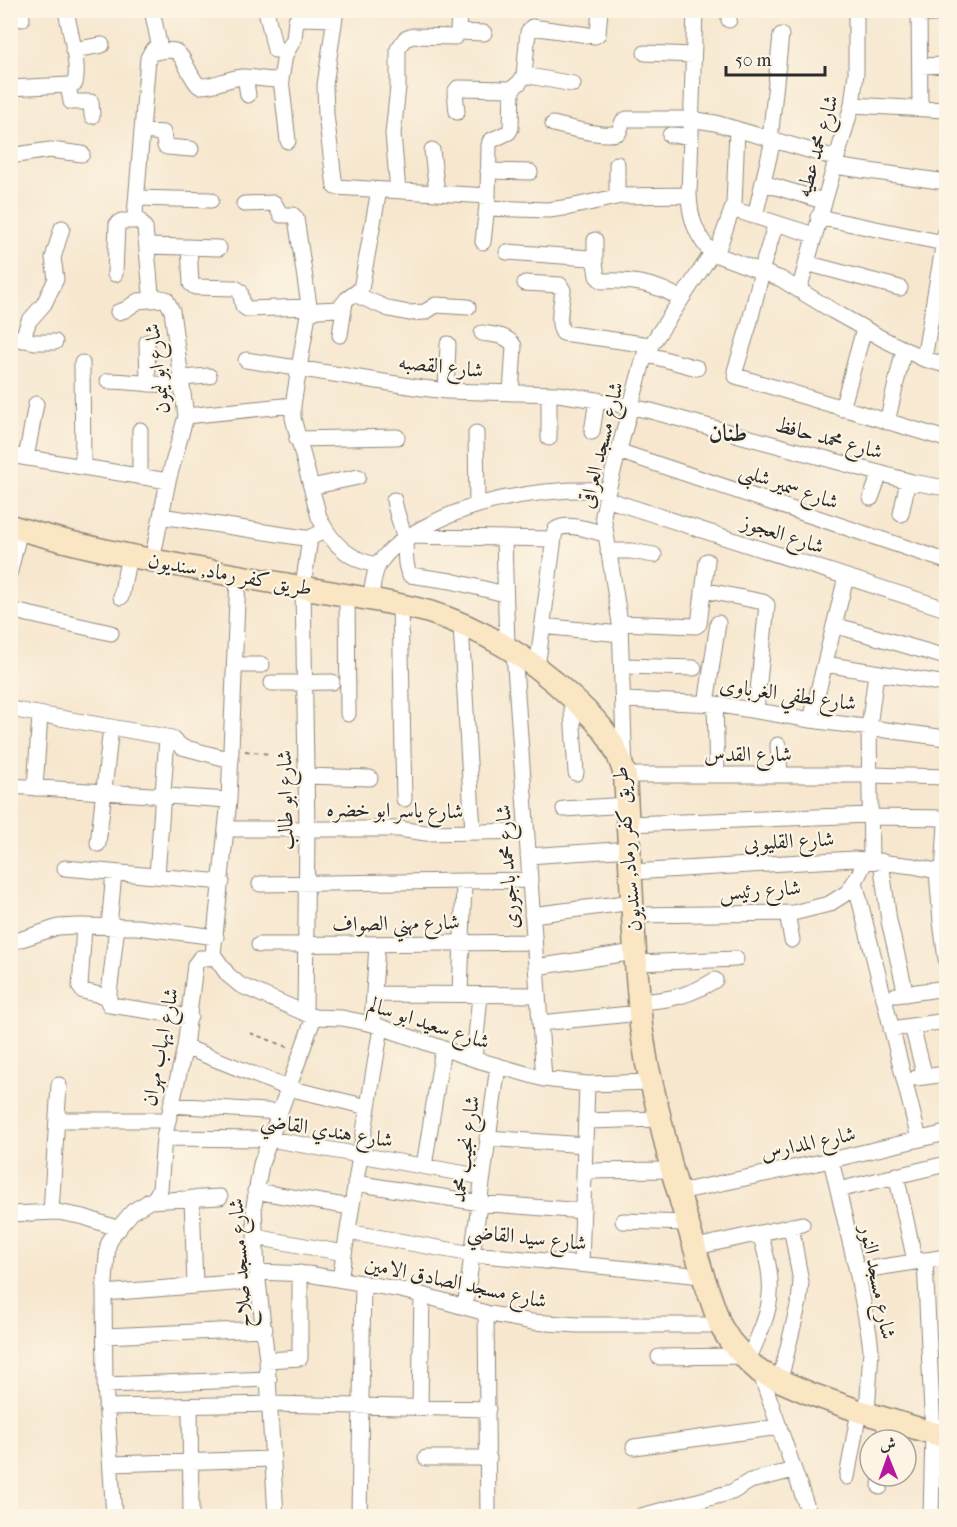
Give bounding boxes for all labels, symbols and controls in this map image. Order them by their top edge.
scale bar [726,39,825,77]
text: 50 m [735,50,772,71]
street label: شارع محمد عطيه [791,92,849,202]
street label: شارع ابو ليمون [140,322,180,416]
street label: شارع القصبه [397,350,485,388]
street label: شارع مسجد العراقى [574,379,634,512]
street label: شارع محمد حافظ [771,412,885,470]
district label: طنان [709,419,747,447]
street label: شارع سمير شلبى [734,458,842,520]
street label: شارع العجوز [735,509,827,564]
street label: طريق كفر رماد, سنديون [146,548,314,601]
street label: شارع لطفي الغرباوى [717,673,858,723]
street label: شارع القدس [704,742,792,772]
street label: شارع ابو طالب [272,750,304,850]
street label: طريق كفر رماد, سنديون [608,765,647,933]
street label: شارع ياسر ابو خضره [326,797,464,829]
street label: شارع محمد باجورى [491,803,529,930]
street label: شارع القليوبى [743,827,835,861]
street label: شارع رئيس [718,875,802,911]
street label: شارع مهني الصواف [332,910,460,944]
street label: شارع ايهاب مهران [137,986,189,1109]
street label: شارع سعيد ابو سالم [363,992,493,1060]
street label: شارع نجيب محمد [446,1094,490,1205]
street label: شارع هندي القاضي [258,1108,395,1160]
street label: شارع المدارس [758,1121,859,1171]
street label: شارع مسجد صلاح [224,1197,263,1329]
street label: شارع سيد القاضي [465,1219,588,1263]
street label: شارع مسجد النور [849,1221,901,1342]
street label: شارع مسجد الصادق الامين [362,1251,549,1319]
north arrow [858,1428,918,1488]
text: ش [880,1434,896,1453]

